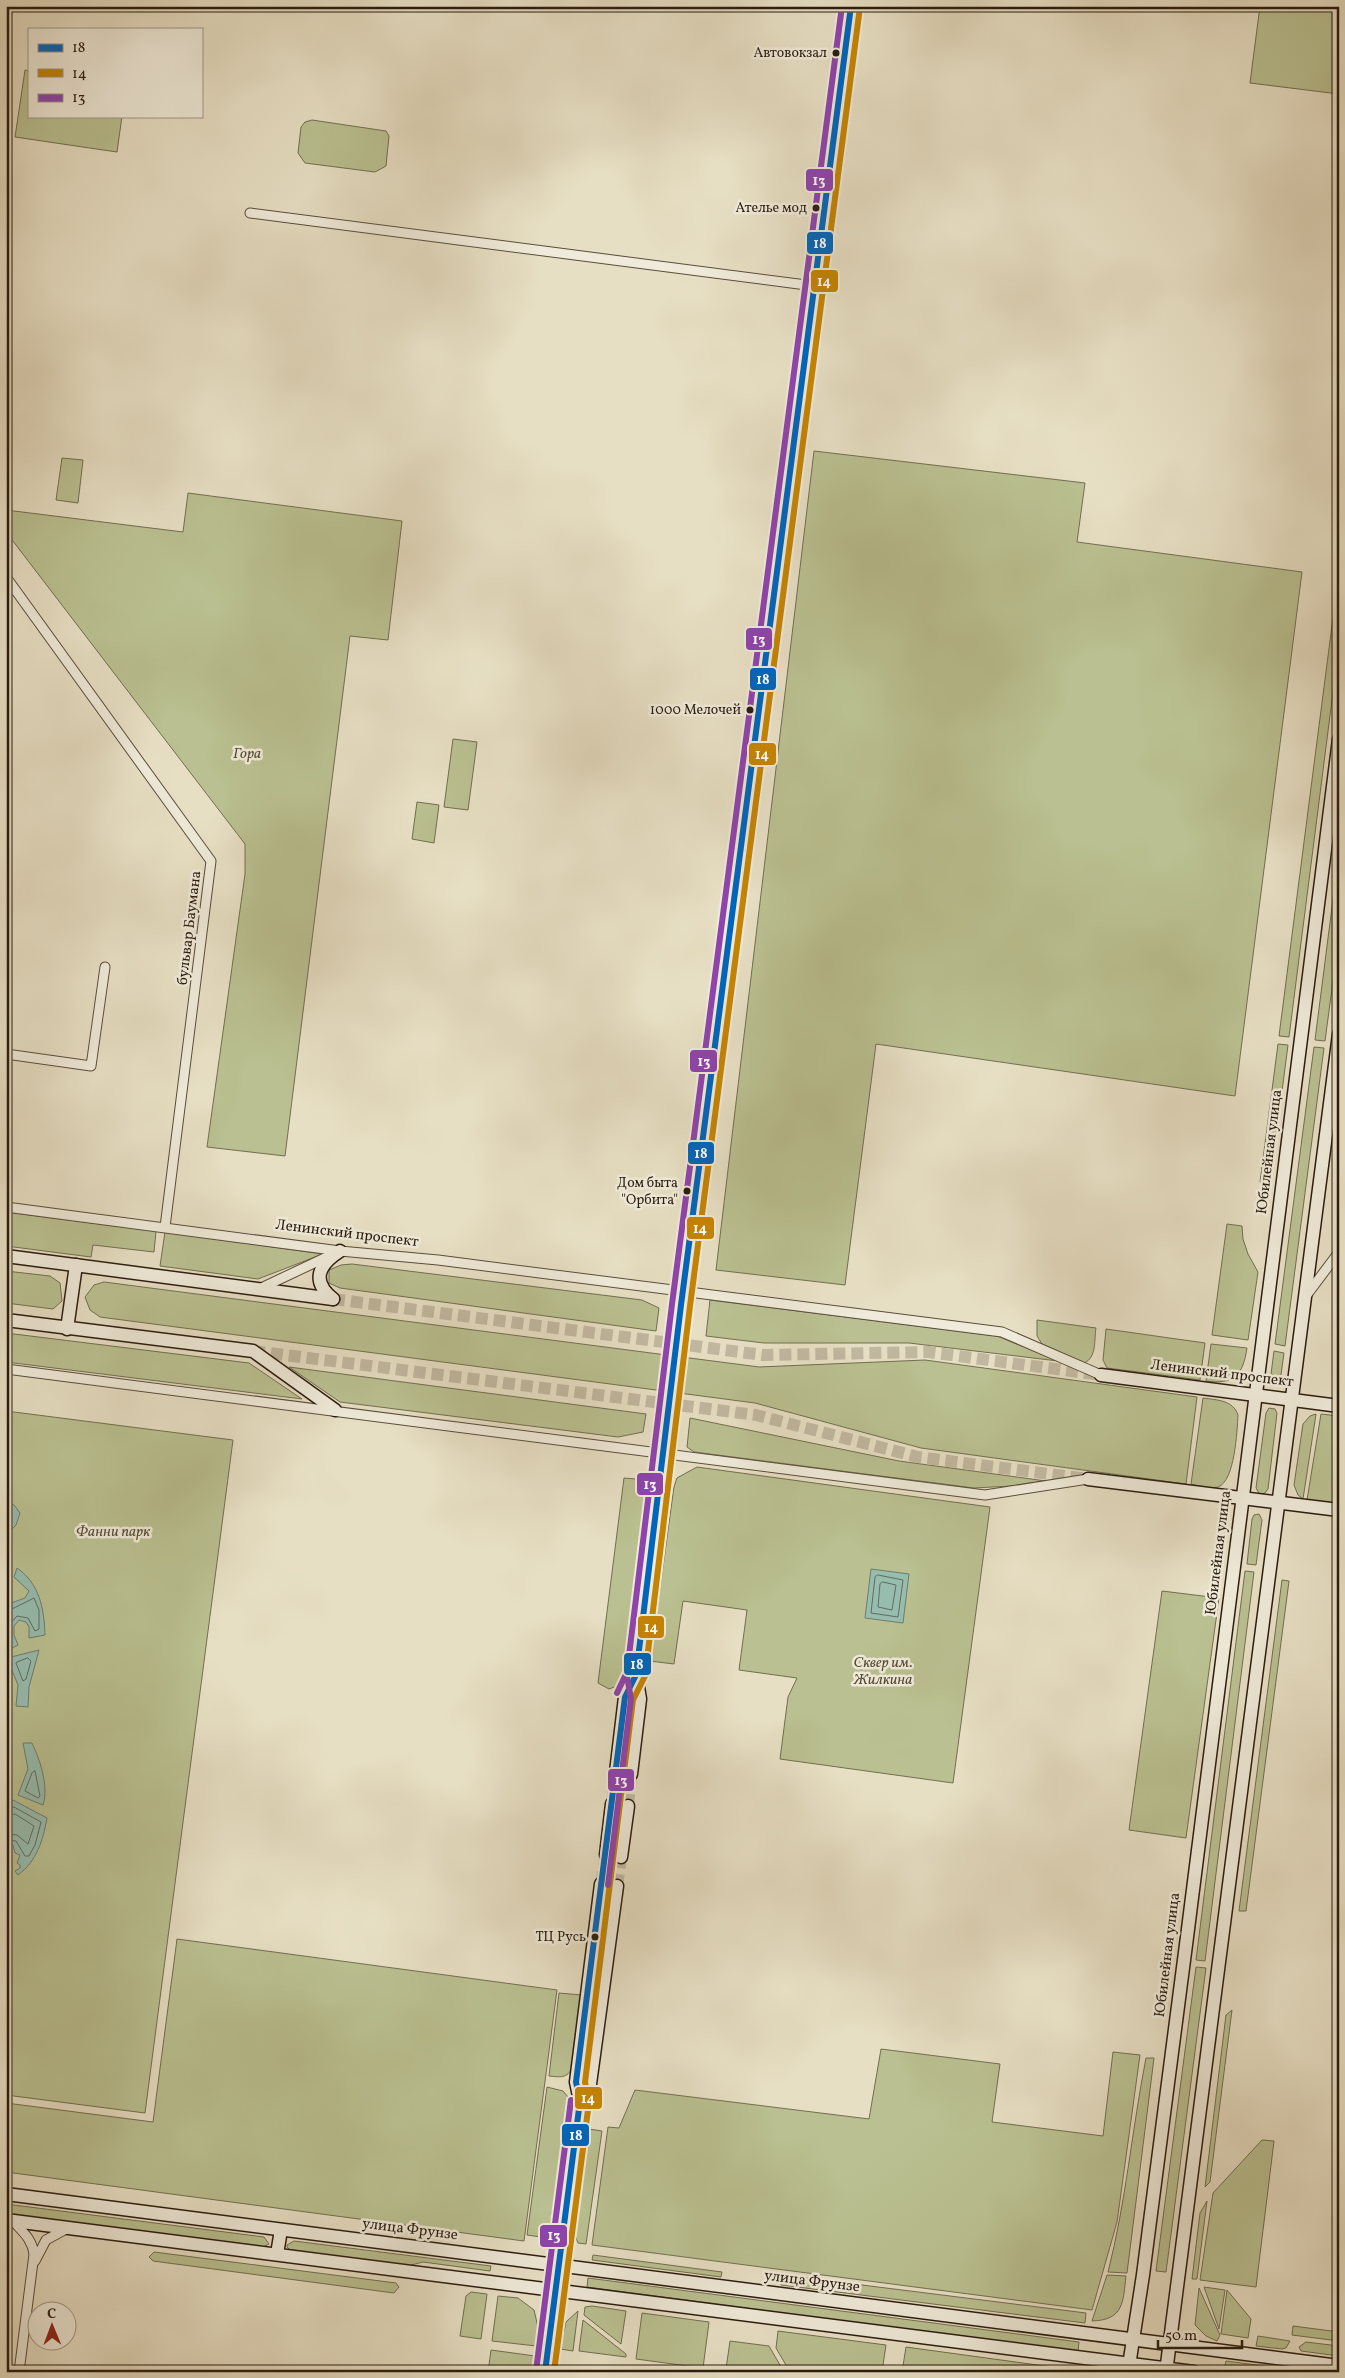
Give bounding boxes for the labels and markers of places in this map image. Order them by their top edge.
place label: Автовокзал [753,44,827,63]
marker: Автовокзал [831,48,841,58]
place label: Ателье мод [735,199,807,218]
marker: Ателье мод [811,203,821,213]
place label: 1000 Мелочей [650,701,741,720]
marker: 1000 Мелочей [745,705,755,715]
place label: Дом быта "Орбита" [617,1174,678,1210]
marker: Дом быта "Орбита" [682,1186,692,1196]
place label: ТЦ Русь [535,1928,586,1947]
marker: ТЦ Русь [590,1932,600,1942]

